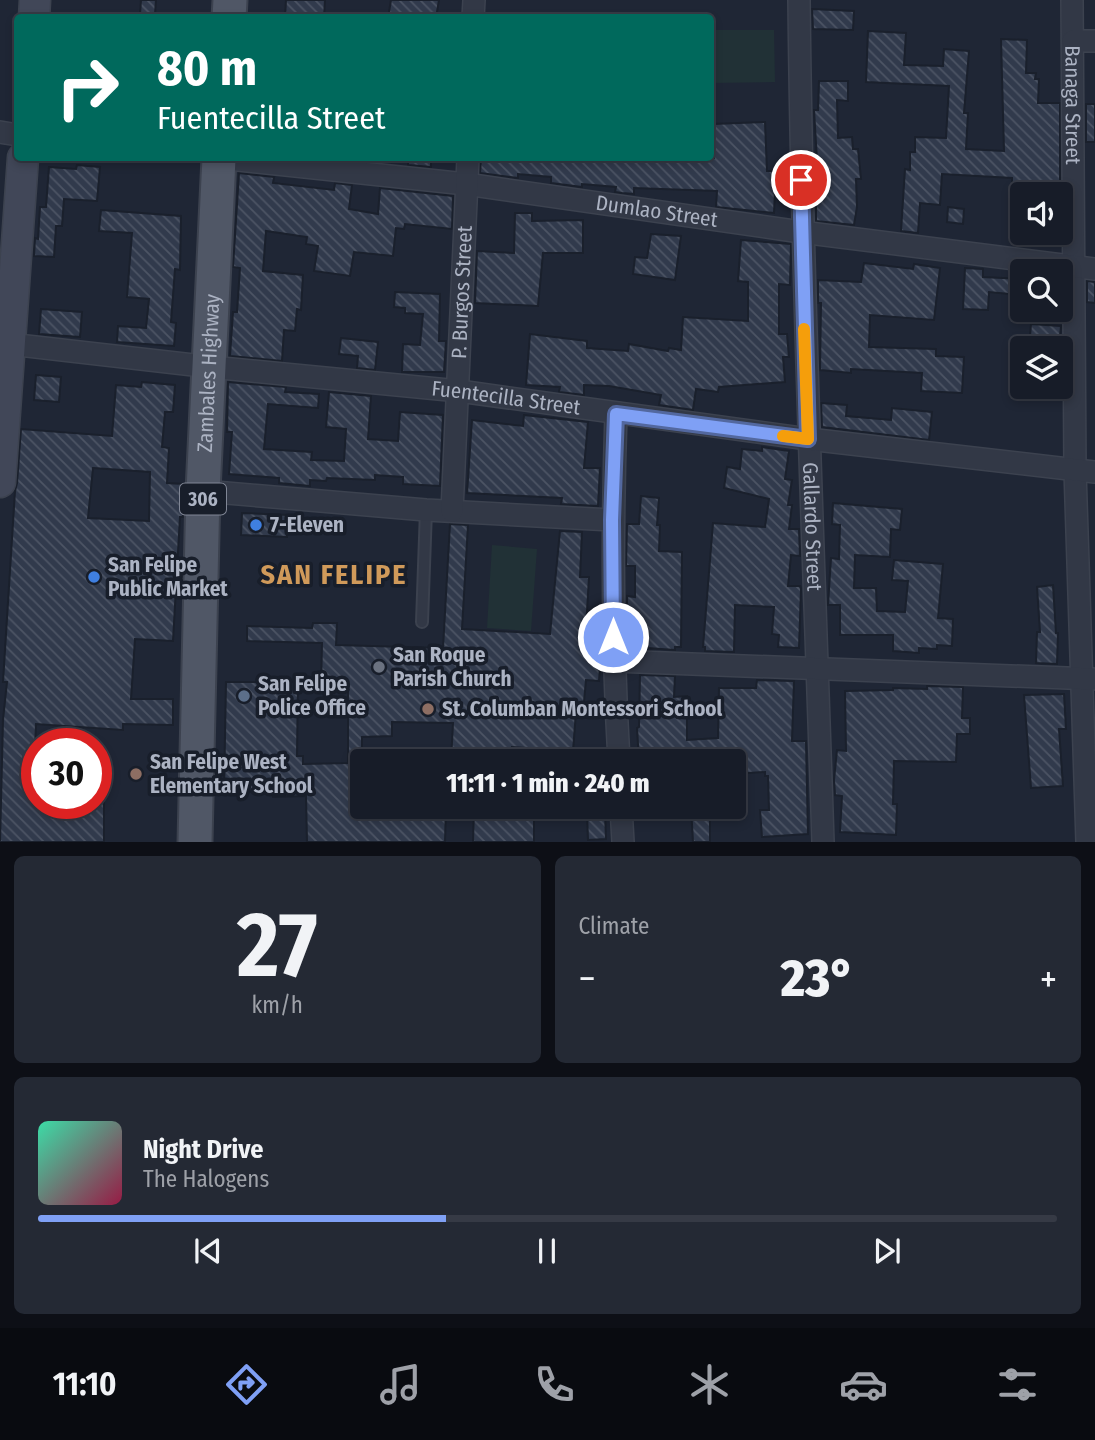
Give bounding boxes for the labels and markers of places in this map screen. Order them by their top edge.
pin [771,150,831,210]
place label: 7-Eleven [270,512,344,538]
marker: 7-Eleven [248,517,264,533]
place label: San Felipe Public Market [108,552,228,602]
marker: San Felipe Public Market [86,569,102,585]
place label: San Roque Parish Church [393,642,512,692]
marker: San Roque Parish Church [371,659,387,675]
place label: San Felipe Police Office [258,671,366,721]
marker: San Felipe Police Office [236,688,252,704]
place label: St. Columban Montessori School [442,696,723,722]
marker: St. Columban Montessori School [420,701,436,717]
place label: San Felipe West Elementary School [150,749,313,799]
marker: San Felipe West Elementary School [128,766,144,782]

